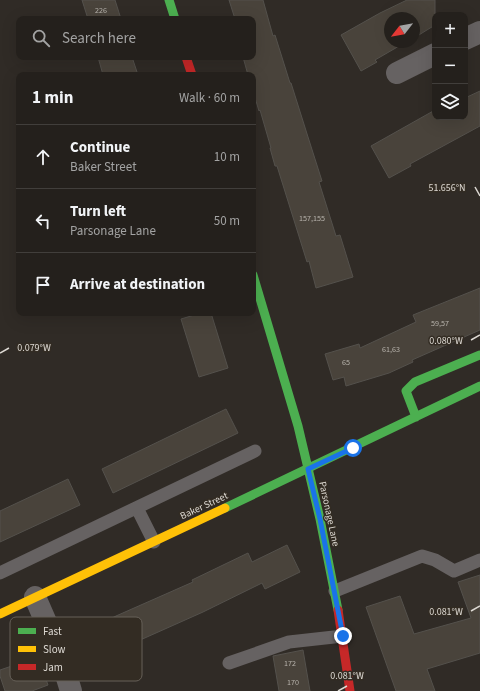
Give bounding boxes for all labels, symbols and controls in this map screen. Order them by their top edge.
house number: 226 [95,5,107,16]
north arrow [384,12,420,48]
map controls [432,12,468,120]
button: + [432,12,468,48]
search box [16,16,256,60]
icon: search [30,27,52,49]
text: Search here [62,28,136,49]
button: − [432,48,468,84]
button: layers [432,84,468,120]
text: 1 min [32,86,73,110]
text: Walk · 60 m [179,89,240,107]
text: Continue [70,137,130,158]
icon: ahead [32,146,54,168]
text: 10 m [214,148,240,166]
text: Baker Street [70,158,137,176]
text: 51.656°N [428,181,466,195]
text: Turn left [70,201,126,222]
icon: left [32,210,54,232]
text: 50 m [214,212,240,230]
house number: 157,155 [299,213,325,224]
text: Parsonage Lane [70,222,156,240]
icon: arrive [32,274,54,296]
text: Arrive at destination [70,274,205,295]
house number: 59,57 [431,318,449,329]
text: 0.080°W [429,334,463,348]
text: 0.079°W [17,341,51,355]
house number: 61,63 [382,344,400,355]
house number: 65 [342,357,350,368]
route start [344,439,362,457]
street label: Parsonage Lane [315,480,343,548]
street label: Baker Street [178,489,231,523]
text: 0.081°W [429,605,463,619]
legend [10,617,142,681]
text: Fast [43,624,62,639]
route end [334,627,352,645]
text: Slow [43,642,66,657]
house number: 172 [284,658,296,669]
text: Jam [43,660,63,675]
text: 0.081°W [330,669,364,683]
house number: 170 [287,677,299,688]

